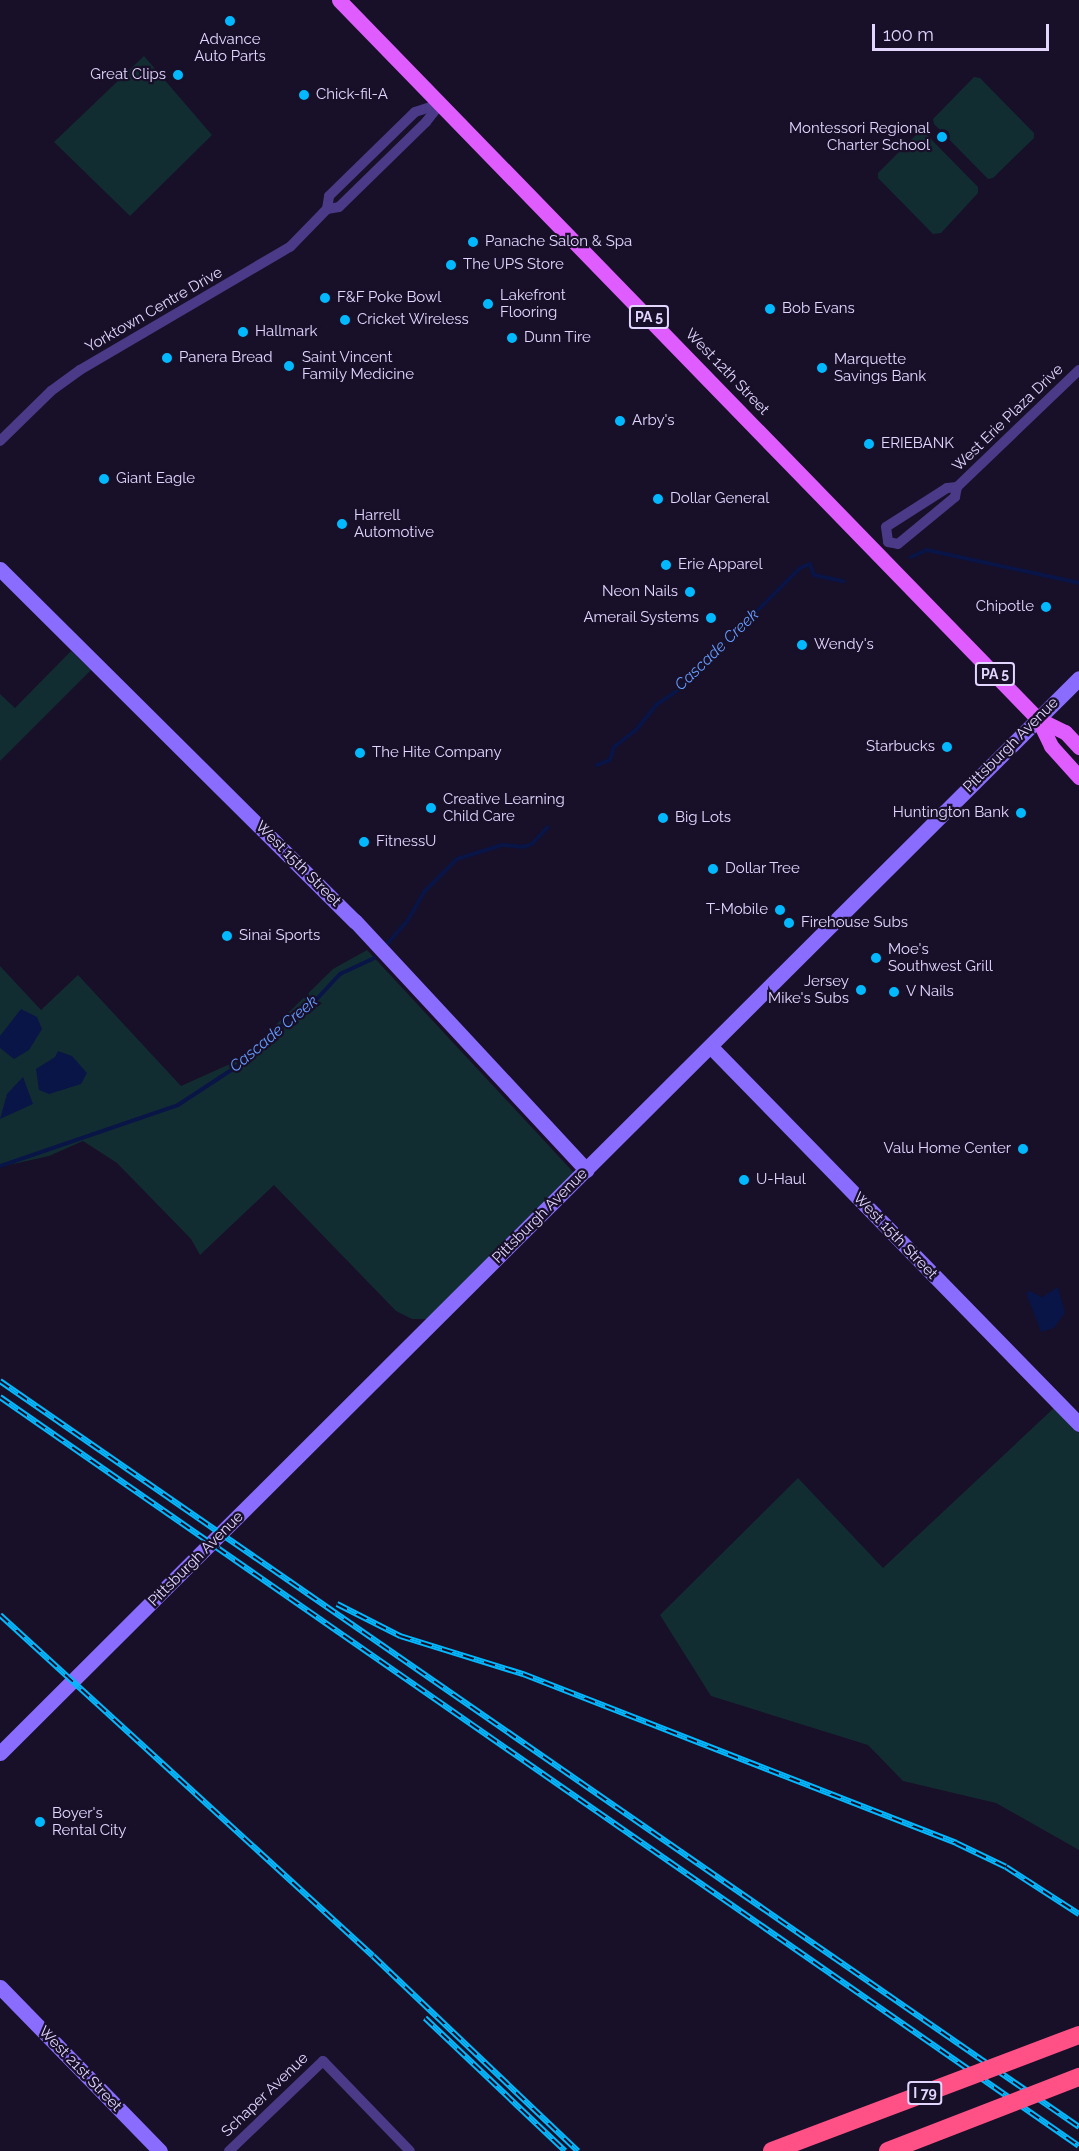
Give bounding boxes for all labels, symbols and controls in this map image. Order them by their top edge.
scale bar [875,12,1052,50]
marker: Advance Auto Parts [223,14,237,28]
text: 100 m [883,24,934,45]
place label: Advance Auto Parts [194,30,266,65]
place label: Great Clips [90,66,166,84]
marker: Great Clips [171,68,185,82]
place label: Chick-fil-A [316,86,388,104]
marker: Chick-fil-A [297,88,311,102]
place label: Montessori Regional Charter School [789,119,930,154]
marker: Montessori Regional Charter School [935,130,949,144]
place label: Panache Salon & Spa [485,233,632,251]
marker: Panache Salon & Spa [466,235,480,249]
place label: The UPS Store [463,256,564,274]
marker: The UPS Store [444,258,458,272]
street label: Yorktown Centre Drive [82,263,226,357]
place label: Lakefront Flooring [500,286,566,321]
place label: F&F Poke Bowl [337,289,442,307]
marker: F&F Poke Bowl [318,291,332,305]
marker: Lakefront Flooring [481,297,495,311]
place label: Bob Evans [782,300,855,318]
marker: Bob Evans [763,302,777,316]
road number: PA 5 [628,306,670,328]
place label: Cricket Wireless [357,311,469,329]
marker: Cricket Wireless [338,313,352,327]
place label: Hallmark [255,323,318,341]
marker: Hallmark [236,325,250,339]
street label: West 12th Street [681,325,773,419]
place label: Dunn Tire [524,329,591,347]
marker: Dunn Tire [505,331,519,345]
place label: Saint Vincent Family Medicine [302,348,414,383]
place label: Panera Bread [179,349,273,367]
place label: Marquette Savings Bank [834,350,926,385]
marker: Panera Bread [160,351,174,365]
marker: Saint Vincent Family Medicine [280,357,298,375]
marker: Marquette Savings Bank [815,361,829,375]
street label: West Erie Plaza Drive [949,361,1067,475]
place label: Arby's [632,412,675,430]
marker: Arby's [613,414,627,428]
place label: ERIEBANK [881,435,954,453]
marker: ERIEBANK [862,437,876,451]
place label: Giant Eagle [116,470,195,488]
marker: Giant Eagle [97,472,111,486]
place label: Dollar General [670,490,770,508]
marker: Dollar General [651,492,665,506]
place label: Harrell Automotive [354,506,434,541]
marker: Harrell Automotive [335,517,349,531]
place label: Erie Apparel [678,556,763,574]
marker: Erie Apparel [659,558,673,572]
place label: Neon Nails [602,583,678,601]
marker: Neon Nails [683,585,697,599]
place label: Chipotle [976,598,1034,616]
marker: Chipotle [1039,600,1053,614]
water label: Cascade Creek [671,605,763,695]
place label: Amerail Systems [583,609,699,627]
marker: Amerail Systems [704,611,718,625]
place label: Wendy's [814,636,874,654]
marker: Wendy's [795,638,809,652]
road number: PA 5 [974,663,1016,685]
street label: Pittsburgh Avenue [960,694,1062,796]
place label: Starbucks [866,738,935,756]
marker: Starbucks [940,740,954,754]
place label: The Hite Company [372,744,502,762]
marker: The Hite Company [353,746,367,760]
place label: Creative Learning Child Care [443,790,565,825]
marker: Creative Learning Child Care [424,801,438,815]
place label: Huntington Bank [893,804,1009,822]
marker: Huntington Bank [1014,806,1028,820]
place label: Big Lots [675,809,731,827]
marker: Big Lots [656,811,670,825]
street label: West 15th Street [252,818,344,910]
place label: FitnessU [376,833,436,851]
marker: FitnessU [357,835,371,849]
place label: Dollar Tree [725,860,801,878]
marker: Dollar Tree [706,862,720,876]
place label: T-Mobile [706,901,768,919]
marker: T-Mobile [773,903,787,917]
place label: Firehouse Subs [801,914,908,932]
marker: Firehouse Subs [782,916,796,930]
place label: Sinai Sports [239,927,320,945]
marker: Sinai Sports [220,929,234,943]
place label: Moe's Southwest Grill [888,940,993,975]
marker: Moe's Southwest Grill [869,951,883,965]
place label: Jersey Mike's Subs [768,972,849,1007]
marker: Jersey Mike's Subs [854,983,868,997]
place label: V Nails [906,983,954,1001]
marker: V Nails [887,985,901,999]
water label: Cascade Creek [226,992,322,1076]
place label: Valu Home Center [884,1140,1011,1158]
marker: Valu Home Center [1016,1142,1030,1156]
street label: Pittsburgh Avenue [489,1165,591,1267]
place label: U-Haul [756,1171,806,1189]
marker: U-Haul [737,1173,751,1187]
street label: West 15th Street [849,1189,941,1283]
street label: Pittsburgh Avenue [145,1508,247,1610]
place label: Boyer's Rental City [52,1804,127,1839]
marker: Boyer's Rental City [33,1815,47,1829]
street label: West 21st Street [35,2023,125,2115]
street label: Schaper Avenue [218,2049,312,2141]
road number: I 79 [907,2082,943,2104]

